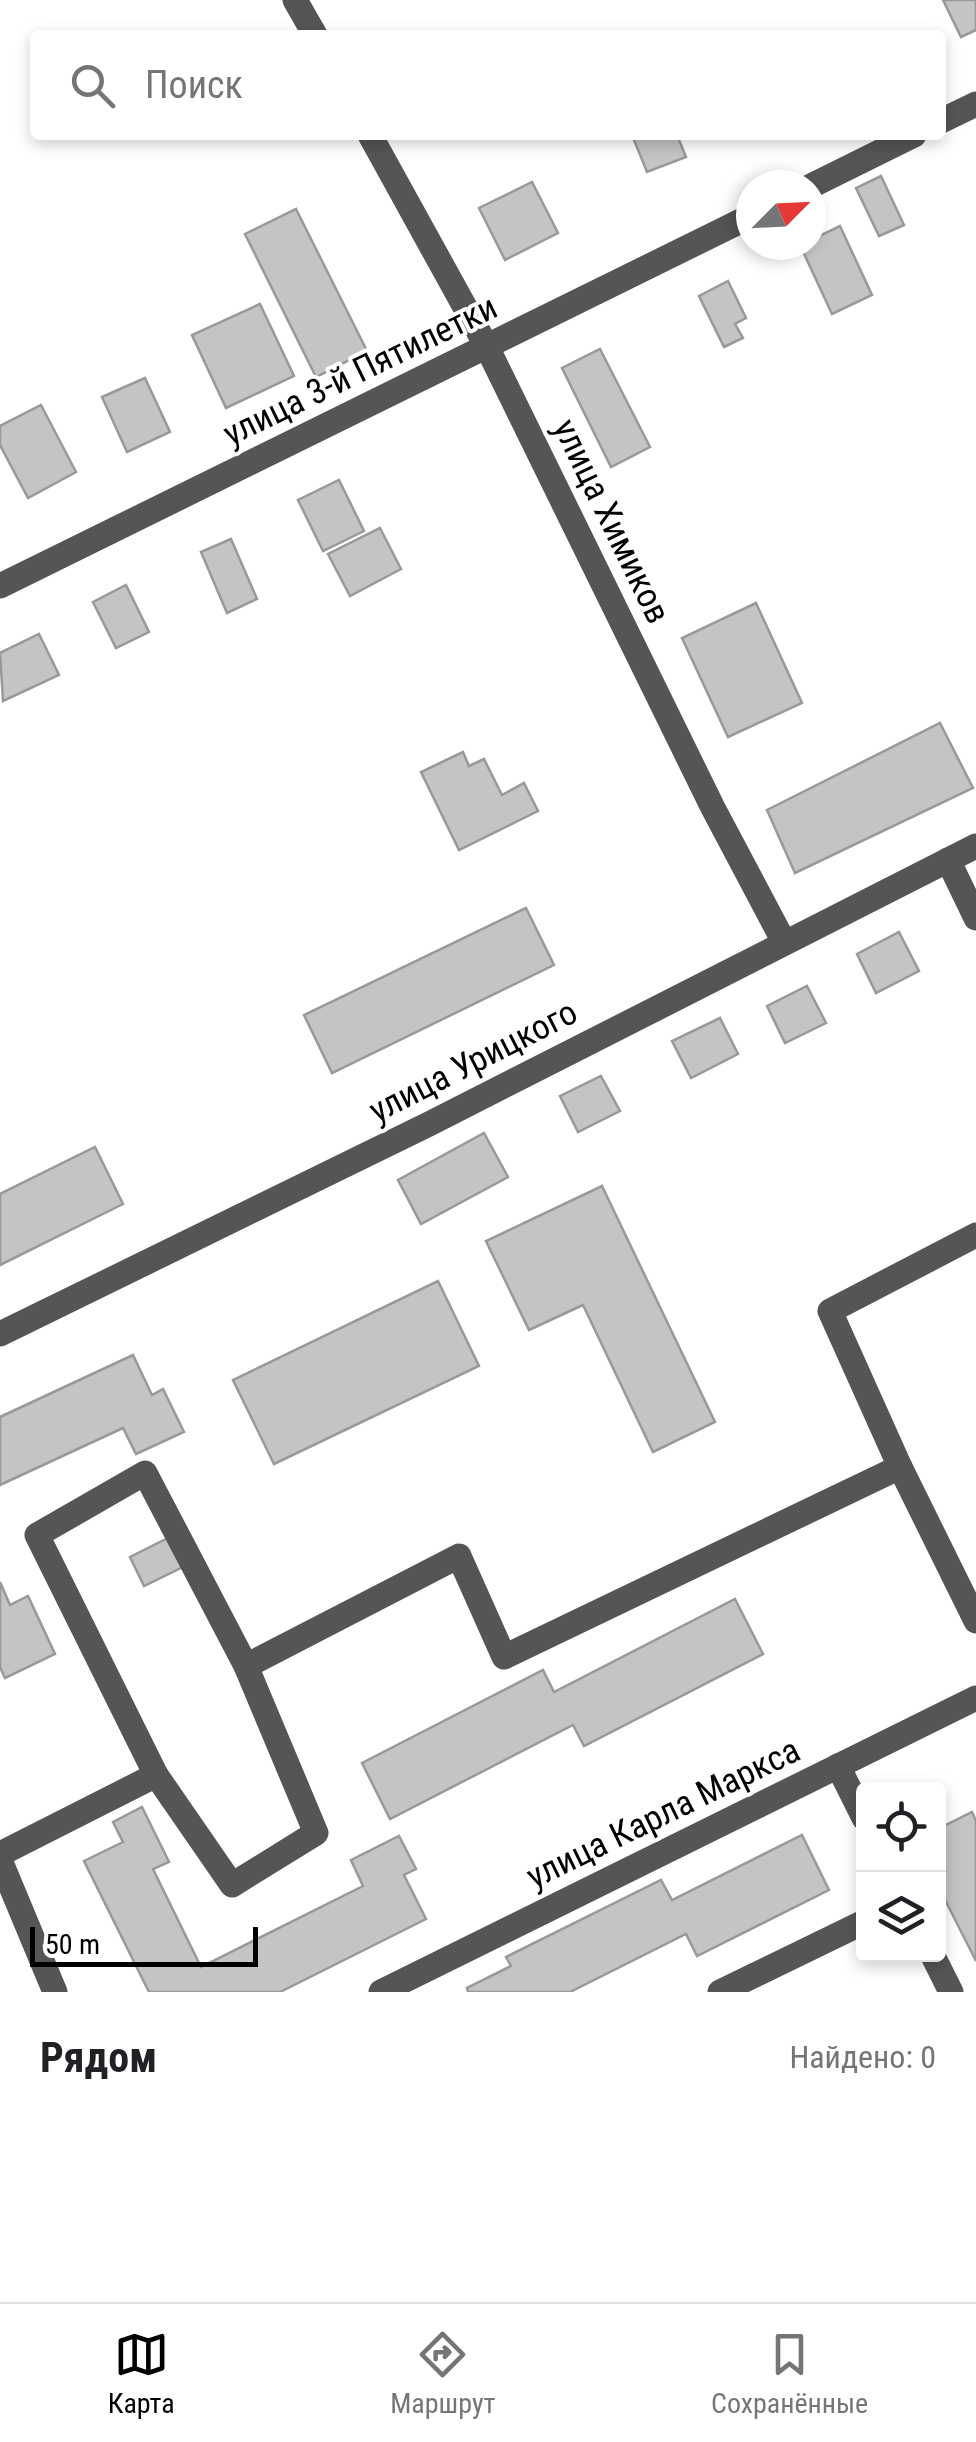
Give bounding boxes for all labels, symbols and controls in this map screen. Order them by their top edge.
search box [30,30,946,140]
icon: search [65,58,120,113]
text: Поиск [145,63,243,107]
north arrow [736,170,826,260]
street label: улица 3-й Пятилетки [217,286,504,455]
street label: улица Химиков [544,413,679,630]
street label: улица Урицкого [362,991,584,1131]
street label: улица Карла Маркса [520,1730,806,1897]
map controls [856,1782,946,1962]
button: locate [856,1782,946,1872]
button: layers [856,1872,946,1962]
scale bar [30,1922,258,1966]
text: 50 m [45,1928,100,1961]
text: Рядом [40,2033,157,2082]
text: Найдено: 0 [789,2038,936,2076]
tab: Карта [108,2327,175,2420]
tab: Маршрут [390,2327,496,2420]
tab: Сохранённые [711,2327,868,2420]

